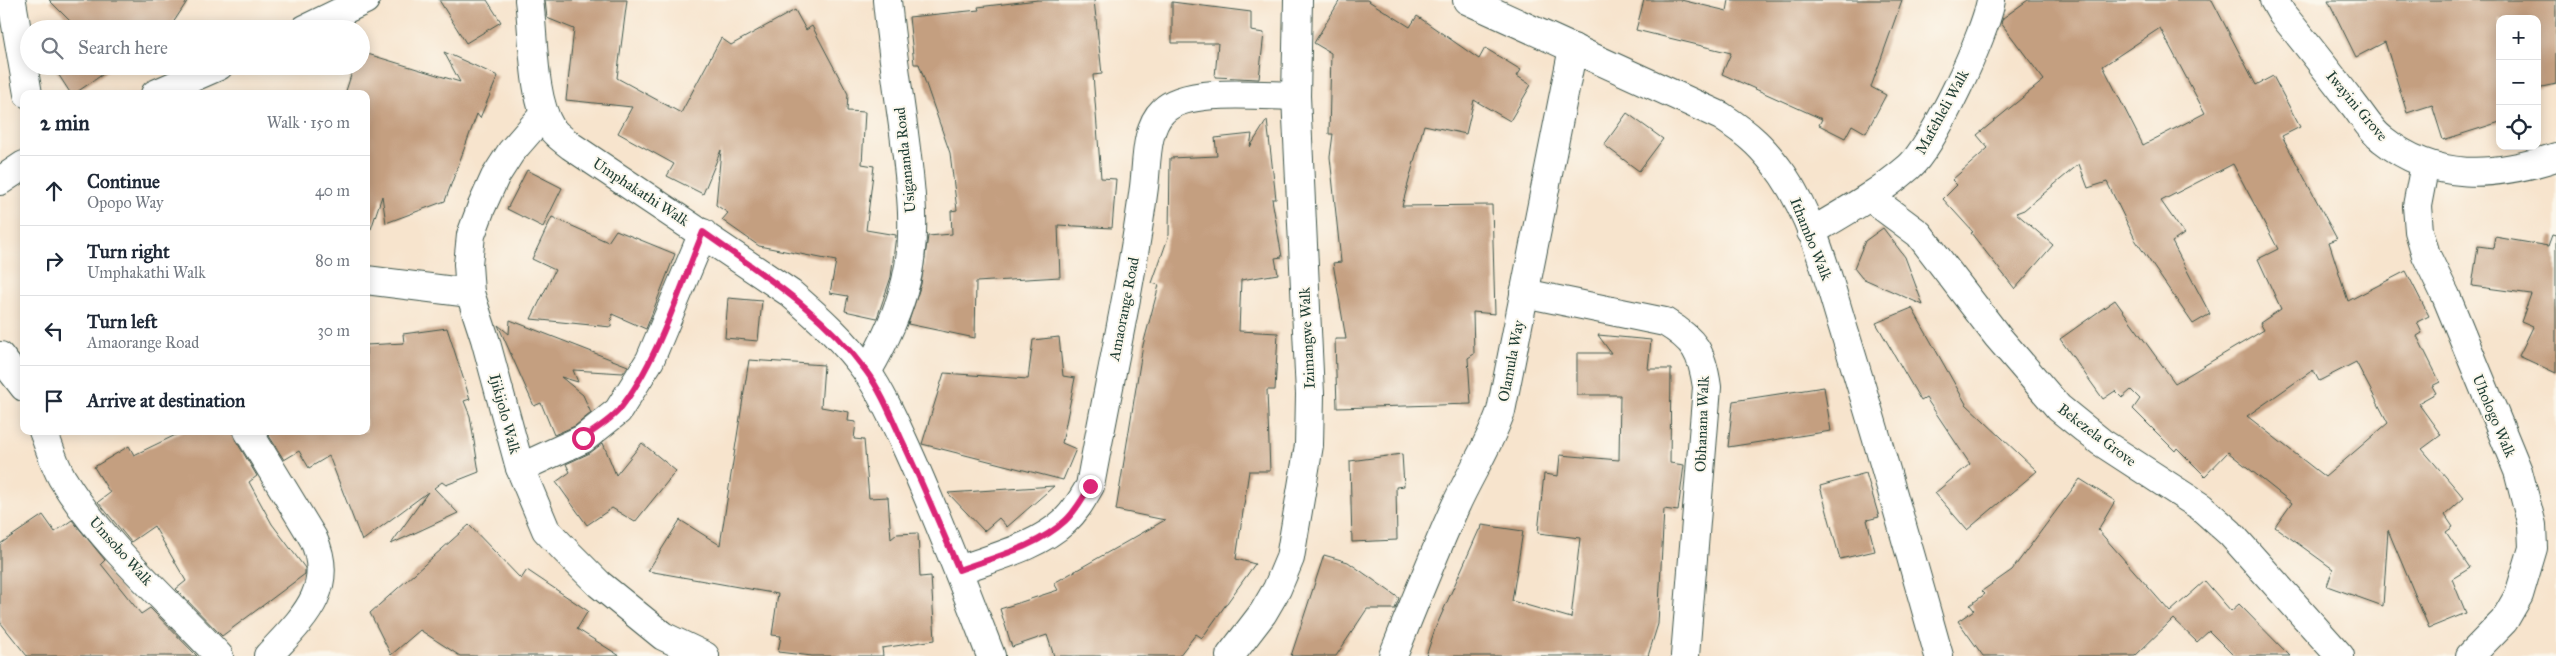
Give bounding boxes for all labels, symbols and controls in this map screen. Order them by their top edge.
map controls [2496,15,2541,150]
button: + [2496,15,2541,60]
search box [20,20,370,75]
icon: search [38,34,66,62]
text: Search here [78,36,168,59]
button: − [2496,60,2541,105]
street label: Mafehleli Walk [1911,67,1973,157]
street label: Iwayini Grove [2322,67,2392,145]
button: locate [2496,105,2541,150]
street label: Usigananda Road [890,106,919,214]
text: 2 min [40,110,90,136]
text: Walk · 150 m [267,113,350,132]
street label: Umphakathi Walk [589,154,693,230]
text: Continue [87,170,160,193]
icon: ahead [40,177,68,205]
text: 40 m [315,181,350,200]
text: Opopo Way [87,193,164,212]
street label: Ithambo Walk [1786,195,1836,283]
text: Turn right [87,240,170,263]
icon: right [40,247,68,275]
text: 80 m [315,251,350,270]
street label: Amaorange Road [1105,255,1143,363]
text: Umphakathi Walk [87,263,206,282]
street label: Izimangwe Walk [1295,287,1319,389]
text: Turn left [87,310,157,333]
icon: left [40,317,68,345]
street label: Olamula Way [1494,318,1528,403]
text: 30 m [317,321,350,340]
text: Amaorange Road [87,333,199,352]
street label: Ijikijolo Walk [486,372,524,456]
street label: Uhologo Walk [2468,372,2520,460]
street label: Obhanana Walk [1691,376,1713,472]
icon: arrive [40,387,68,415]
text: Arrive at destination [87,389,245,412]
street label: Bekezela Grove [2054,400,2140,470]
route start [572,427,595,450]
route end [1079,475,1102,498]
street label: Umsobo Walk [85,513,157,589]

